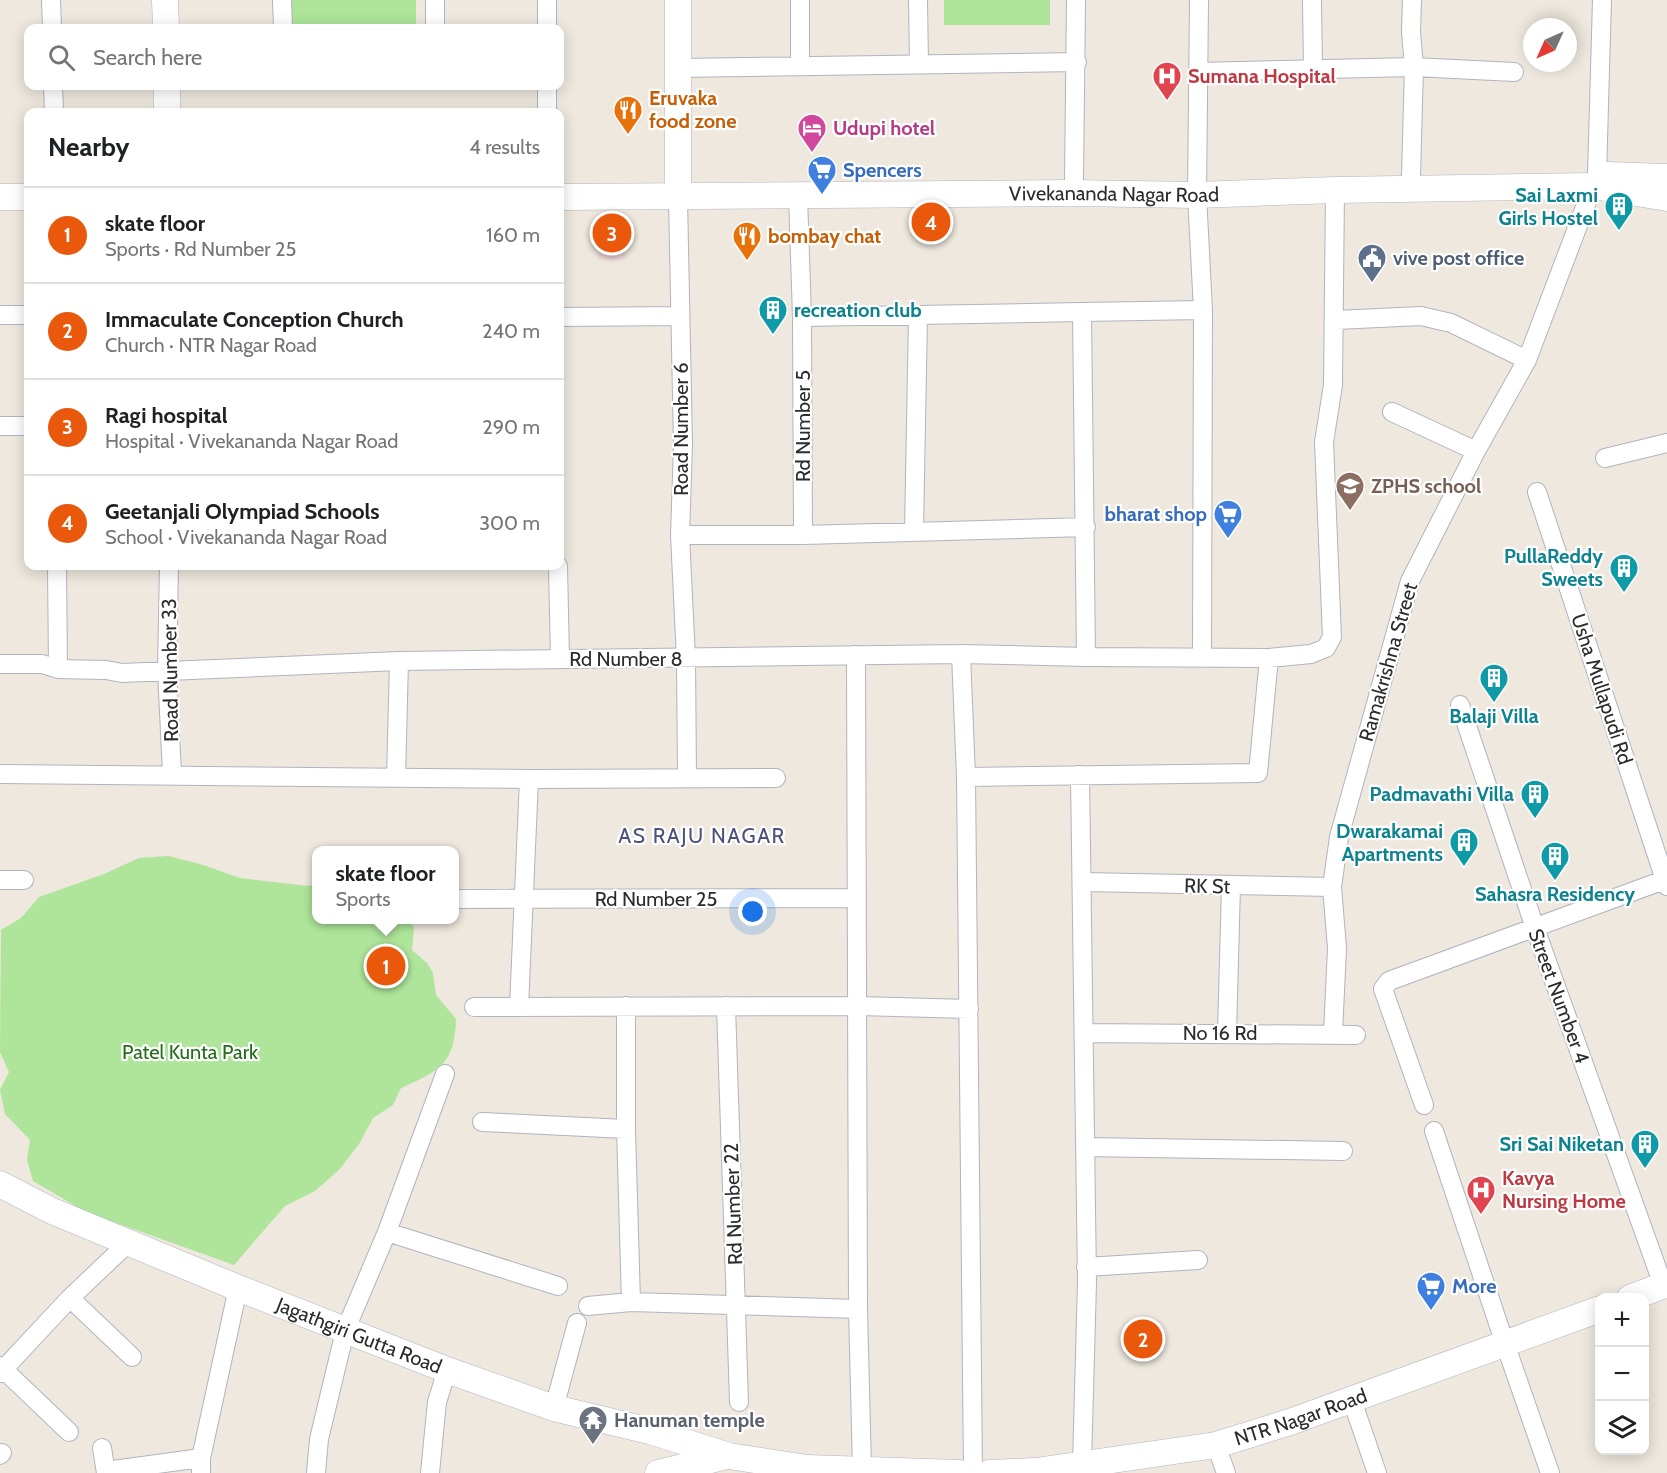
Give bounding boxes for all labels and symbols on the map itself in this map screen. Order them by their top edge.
north arrow [1523,18,1577,72]
hospital icon: Sumana Hospital [1151,60,1183,102]
place label: Sumana Hospital [1188,64,1336,88]
place label: Eruvaka food zone [649,86,736,133]
restaurant icon: Eruvaka food zone [612,94,644,136]
hotel icon: Udupi hotel [796,112,828,154]
place label: Udupi hotel [833,116,935,140]
supermarket icon: Spencers [806,154,838,196]
place label: Spencers [843,158,922,182]
street label: Vivekananda Nagar Road [1009,181,1220,207]
place label: Sai Laxmi Girls Hostel [1499,183,1598,230]
building icon: Sai Laxmi Girls Hostel [1603,190,1635,232]
pin: 4 [912,200,950,244]
pin: 3 [592,210,632,256]
restaurant icon: bombay chat [731,220,763,262]
place label: bombay chat [768,224,881,248]
public building icon: vive post office [1356,242,1388,284]
place label: vive post office [1393,246,1524,270]
building icon: recreation club [757,294,789,336]
place label: recreation club [794,298,922,322]
street label: Road Number 6 [669,362,693,496]
street label: Rd Number 5 [791,370,815,482]
school or university icon: ZPHS school [1334,470,1366,512]
place label: ZPHS school [1371,474,1481,498]
supermarket icon: bharat shop [1212,498,1244,540]
place label: bharat shop [1105,502,1207,526]
place label: PullaReddy Sweets [1504,544,1603,591]
building icon: PullaReddy Sweets [1608,552,1640,594]
street label: Ramakrishna Street [1354,580,1422,744]
street label: Road Number 33 [157,598,183,742]
street label: Usha Mullapudi Rd [1566,611,1638,767]
street label: Rd Number 8 [569,647,683,671]
building icon: Balaji Villa [1478,662,1510,704]
place label: Balaji Villa [1449,704,1539,728]
building icon: Padmavathi Villa [1519,778,1551,820]
place label: Padmavathi Villa [1370,782,1514,806]
place label: Dwarakamai Apartments [1336,819,1443,866]
district label: AS RAJU NAGAR [618,823,786,848]
building icon: Dwarakamai Apartments [1448,826,1480,868]
building icon: Sahasra Residency [1539,840,1571,882]
street label: RK St [1184,874,1230,898]
place label: Sahasra Residency [1475,882,1635,906]
street label: Rd Number 25 [595,887,717,911]
your location [738,897,767,926]
street label: Street Number 4 [1524,925,1595,1067]
pin: 1 [366,944,406,988]
street label: No 16 Rd [1183,1021,1257,1045]
park label: Patel Kunta Park [122,1040,258,1064]
building icon: Sri Sai Niketan [1629,1128,1661,1170]
place label: Sri Sai Niketan [1500,1132,1624,1156]
street label: Rd Number 22 [719,1142,747,1266]
place label: Kavya Nursing Home [1502,1166,1626,1213]
hospital icon: Kavya Nursing Home [1465,1174,1497,1216]
supermarket icon: More [1415,1270,1447,1312]
place label: More [1452,1274,1497,1298]
street label: Jagathgiri Gutta Road [272,1292,445,1379]
pin: 2 [1124,1316,1162,1362]
street label: NTR Nagar Road [1231,1383,1370,1451]
temple icon: Hanuman temple [577,1404,609,1446]
place label: Hanuman temple [614,1408,765,1432]

